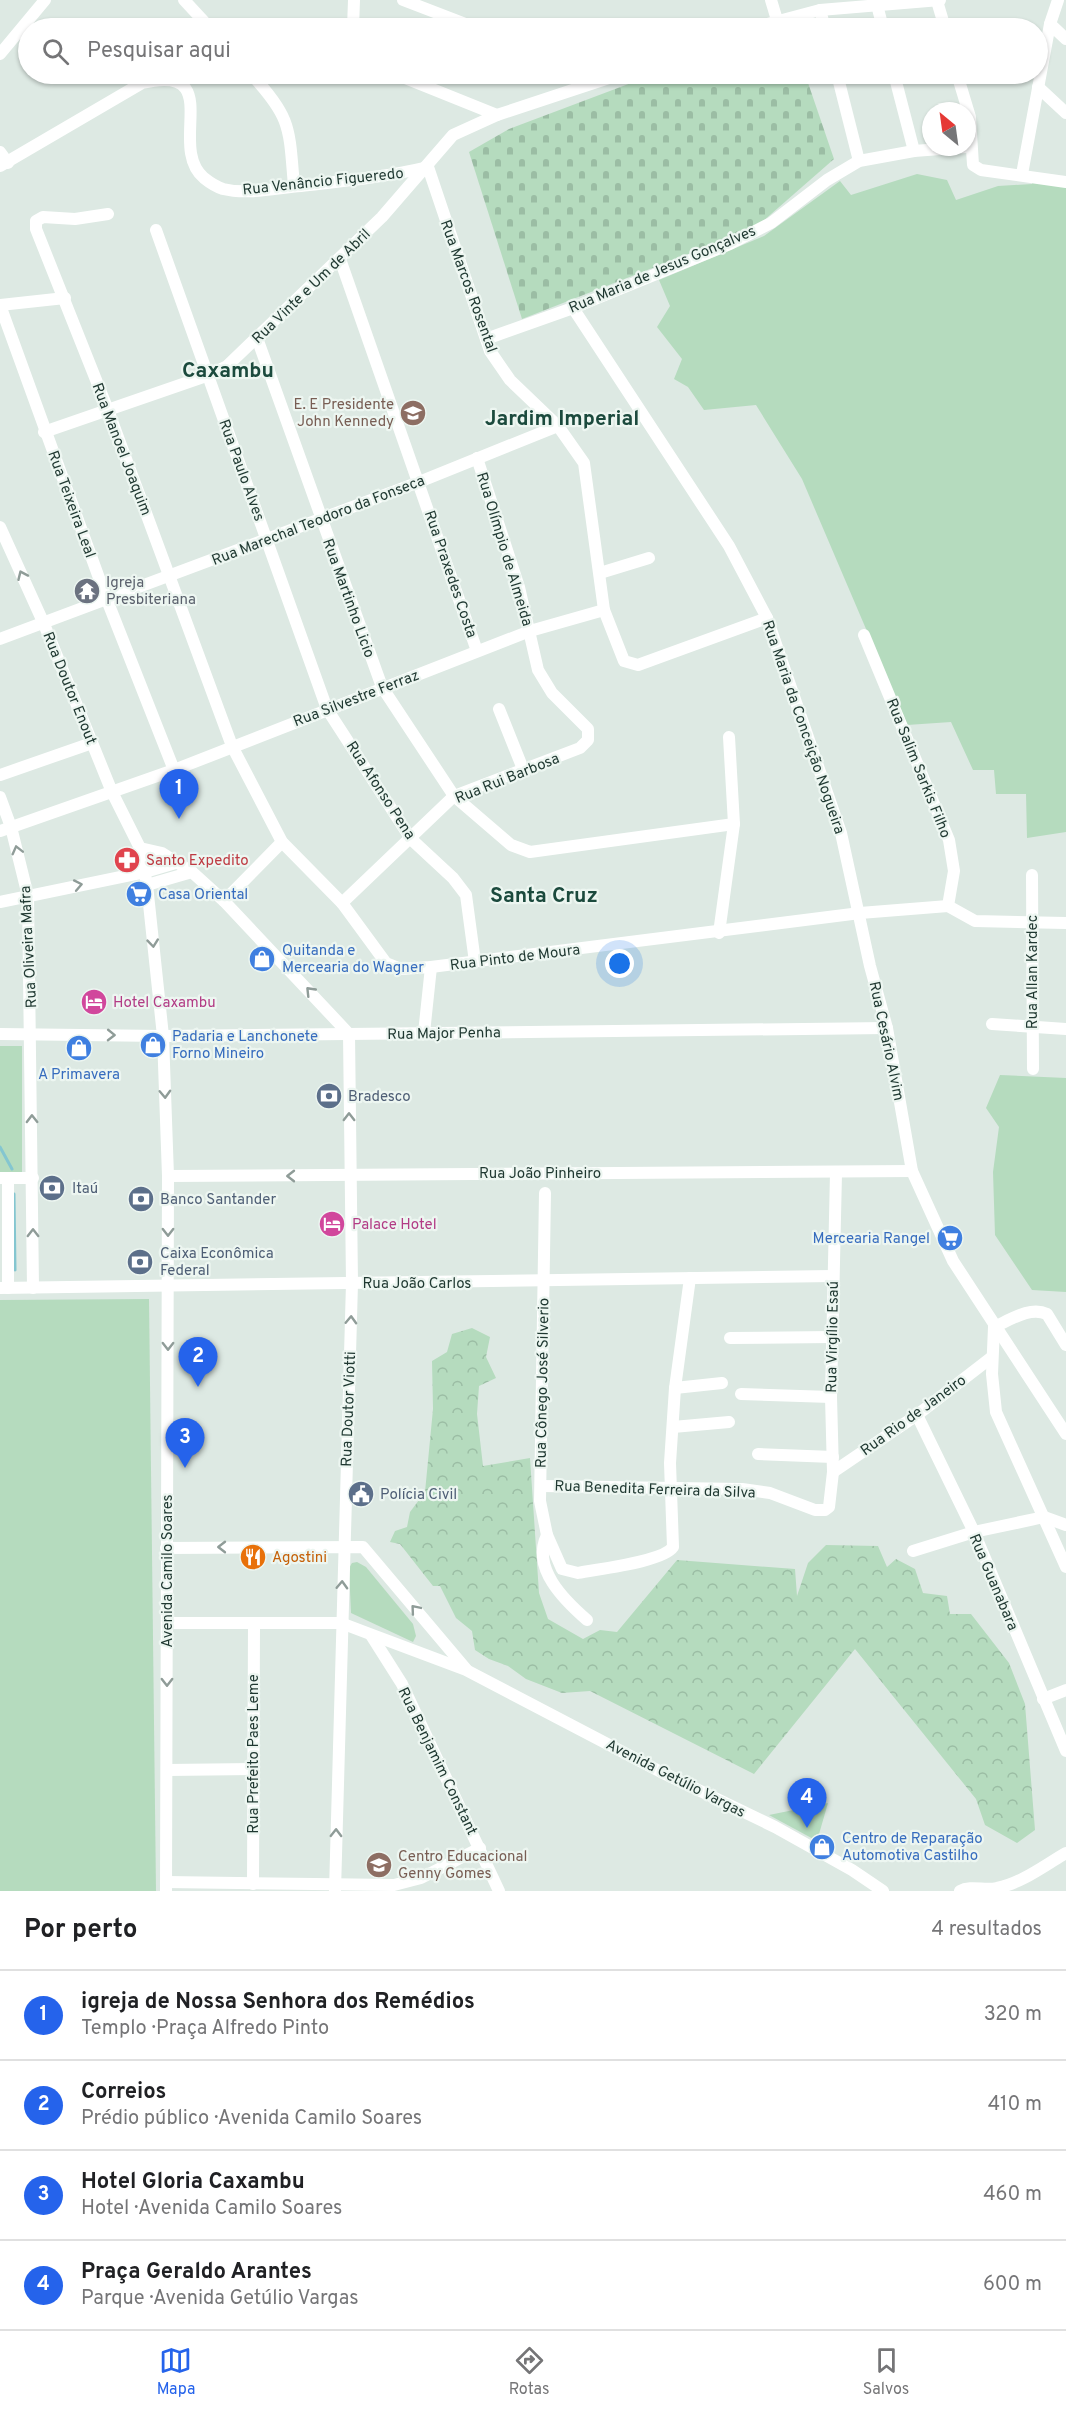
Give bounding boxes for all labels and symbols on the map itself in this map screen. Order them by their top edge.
north arrow [922,102,976,156]
street label: Rua Venâncio Figueredo [242,165,405,200]
street label: Rua Marcos Rosental [435,218,500,355]
street label: Rua Maria de Jesus Gonçalves [566,222,759,318]
street label: Rua Vinte e Um de Abril [249,225,375,349]
district label: Caxambu [182,358,274,385]
street label: Rua Manoel Joaquim [87,381,155,519]
place label: E. E Presidente John Kennedy [293,396,394,432]
school or university icon: E. E Presidente John Kennedy [398,398,428,428]
district label: Jardim Imperial [485,406,639,433]
street label: Rua Paulo Alves [213,417,268,524]
street label: Rua Teixeira Leal [42,448,99,561]
street label: Rua Olímpio de Almeida [471,470,536,629]
street label: Rua Marechal Teodoro da Fonseca [209,472,428,571]
street label: Rua Praxedes Costa [419,508,480,641]
street label: Rua Martinho Licio [317,536,378,661]
one-way arrow [17,571,29,582]
place label: Igreja Presbiteriana [106,574,196,610]
temple icon: Igreja Presbiteriana [72,576,102,606]
street label: Rua Maria da Conceição Nogueira [757,618,848,837]
street label: Rua Doutor Enout [37,629,100,748]
street label: Rua Silvestre Ferraz [291,667,422,732]
street label: Rua Salim Sarkis Filho [881,696,954,841]
street label: Rua Afonso Pena [341,738,419,844]
street label: Rua Rui Barbosa [453,750,562,809]
pin: 1 [160,770,198,819]
pharmacy icon: Santo Expedito [112,845,142,875]
one-way arrow [12,846,25,856]
place label: Santo Expedito [146,852,249,871]
supermarket icon: Casa Oriental [124,879,154,909]
one-way arrow [73,880,83,893]
district label: Santa Cruz [490,883,598,910]
street label: Rua Oliveira Mafra [17,885,42,1009]
place label: Casa Oriental [158,886,248,905]
street label: Rua Allan Kardec [1024,915,1043,1029]
one-way arrow [146,938,159,948]
street label: Rua Pinto de Moura [449,941,581,976]
place label: Quitanda e Mercearia do Wagner [282,942,424,978]
shop icon: Quitanda e Mercearia do Wagner [247,944,277,974]
your location [605,949,634,978]
street label: Rua Cesário Alvim [864,980,907,1103]
hotel icon: Hotel Caxambu [79,987,109,1017]
one-way arrow [306,987,317,998]
place label: Hotel Caxambu [113,994,216,1013]
street label: Rua Major Penha [387,1024,501,1045]
place label: Padaria e Lanchonete Forno Mineiro [172,1028,318,1064]
one-way arrow [107,1029,116,1041]
shop icon: Padaria e Lanchonete Forno Mineiro [138,1030,168,1060]
shop icon: A Primavera [64,1033,94,1063]
place label: A Primavera [38,1066,120,1085]
bank icon: Bradesco [314,1081,344,1111]
place label: Bradesco [348,1088,411,1107]
one-way arrow [159,1089,172,1098]
one-way arrow [343,1112,355,1121]
one-way arrow [26,1115,38,1124]
street label: Rua João Pinheiro [479,1165,601,1184]
one-way arrow [287,1170,296,1182]
bank icon: Itaú [37,1173,67,1203]
place label: Itaú [72,1180,98,1199]
bank icon: Banco Santander [126,1184,156,1214]
place label: Banco Santander [160,1191,276,1210]
hotel icon: Palace Hotel [317,1209,347,1239]
place label: Palace Hotel [352,1216,437,1235]
supermarket icon: Mercearia Rangel [935,1223,965,1253]
one-way arrow [162,1227,174,1236]
one-way arrow [27,1229,39,1238]
place label: Mercearia Rangel [813,1230,930,1249]
place label: Caixa Econômica Federal [160,1245,274,1281]
bank icon: Caixa Econômica Federal [125,1247,155,1277]
street label: Rua João Carlos [363,1275,471,1294]
street label: Rua Virgílio Esaú [823,1281,844,1393]
street label: Rua Cônego José Silverio [533,1298,554,1468]
one-way arrow [345,1315,357,1324]
pin: 2 [178,1338,218,1387]
one-way arrow [162,1341,174,1350]
street label: Rua Doutor Viotti [338,1351,361,1467]
street label: Rua Rio de Janeiro [857,1371,970,1461]
pin: 3 [166,1418,204,1468]
street label: Rua Benedita Ferreira da Silva [554,1477,756,1504]
public building icon: Polícia Civil [346,1479,376,1509]
place label: Polícia Civil [380,1486,457,1505]
street label: Avenida Camilo Soares [159,1494,178,1648]
street label: Rua Guanabara [964,1531,1022,1634]
one-way arrow [217,1541,226,1553]
restaurant icon: Agostini [238,1542,268,1572]
place label: Agostini [272,1549,327,1568]
one-way arrow [336,1580,349,1589]
one-way arrow [411,1605,422,1616]
street label: Rua Prefeito Paes Leme [245,1674,264,1834]
one-way arrow [161,1677,173,1686]
street label: Rua Benjamim Constant [393,1685,481,1839]
street label: Avenida Getúlio Vargas [602,1736,748,1823]
pin: 4 [788,1778,826,1828]
one-way arrow [330,1828,343,1837]
place label: Centro de Reparação Automotiva Castilho [842,1830,983,1866]
shop icon: Centro de Reparação Automotiva Castilho [807,1832,837,1862]
place label: Centro Educacional Genny Gomes [398,1848,527,1884]
school or university icon: Centro Educacional Genny Gomes [364,1850,394,1880]

